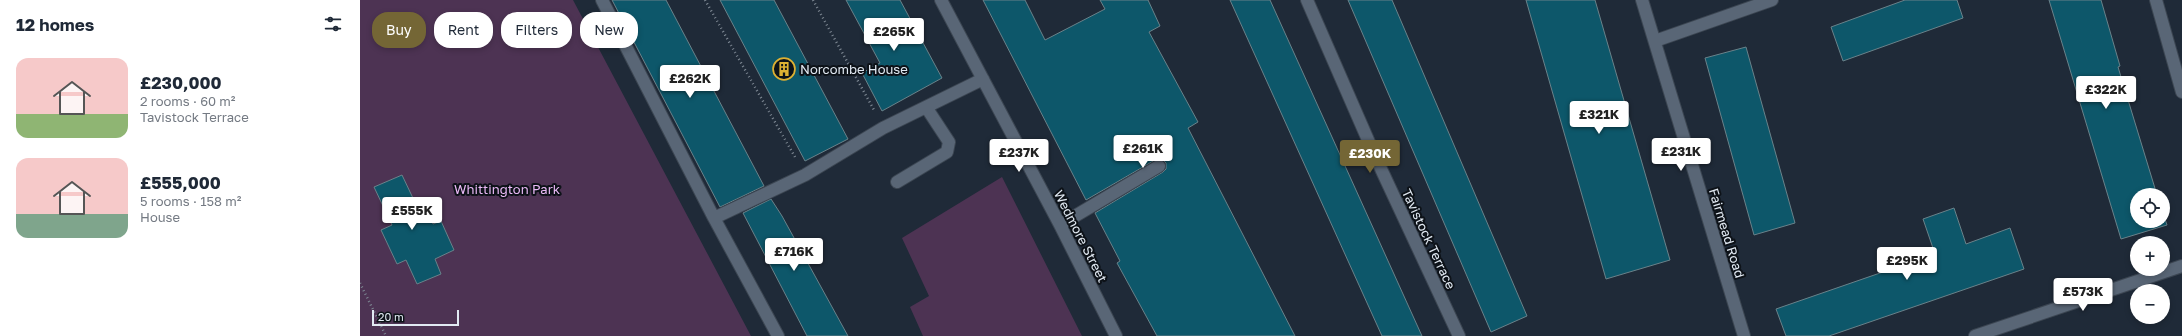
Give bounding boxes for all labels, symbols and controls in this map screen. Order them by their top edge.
chip: Buy [372,12,426,48]
chip: Rent [434,12,493,48]
chip: Filters [501,12,572,48]
chip: New [580,12,638,48]
icon: filters [322,13,344,35]
text: 12 homes [16,14,94,35]
pin: £265K [866,18,922,52]
text: £265K [873,23,915,39]
building icon: Norcombe House [771,56,797,82]
place label: Norcombe House [800,61,908,77]
pin: £262K [662,65,718,99]
text: £262K [669,70,711,86]
text: £230,000 [140,72,222,93]
icon: home [48,74,96,122]
pin: £322K [2078,76,2134,110]
text: £322K [2085,81,2127,97]
text: 2 rooms · 60 m² [140,93,236,109]
pin: £321K [1571,101,1627,135]
text: £321K [1579,106,1619,122]
text: Tavistock Terrace [140,109,249,125]
pin: £261K [1115,135,1171,169]
pin: £231K [1653,138,1709,172]
pin: £237K [991,139,1047,173]
text: £261K [1123,140,1163,156]
pin: £230K [1342,140,1398,174]
text: £231K [1661,143,1701,159]
text: £237K [999,144,1039,160]
text: £230K [1349,145,1391,161]
text: £555,000 [140,172,221,193]
icon: home [48,174,96,222]
park label: Whittington Park [454,181,561,197]
street label: Tavistock Terrace [1399,186,1459,292]
street label: Fairmead Road [1706,186,1748,280]
street label: Wedmore Street [1051,187,1111,285]
map controls [2130,188,2170,324]
button: locate [2130,188,2170,228]
text: 5 rooms · 158 m² [140,193,241,209]
pin: £555K [384,197,440,231]
text: £555K [391,202,433,218]
text: House [140,209,180,225]
button: + [2130,236,2170,276]
pin: £716K [766,238,822,272]
text: £716K [774,243,814,259]
pin: £295K [1879,247,1935,281]
text: £295K [1886,252,1928,268]
pin: £573K [2055,278,2111,312]
text: £573K [2063,283,2103,299]
button: − [2130,284,2170,324]
scale bar [372,308,459,327]
text: 20 m [378,310,404,323]

